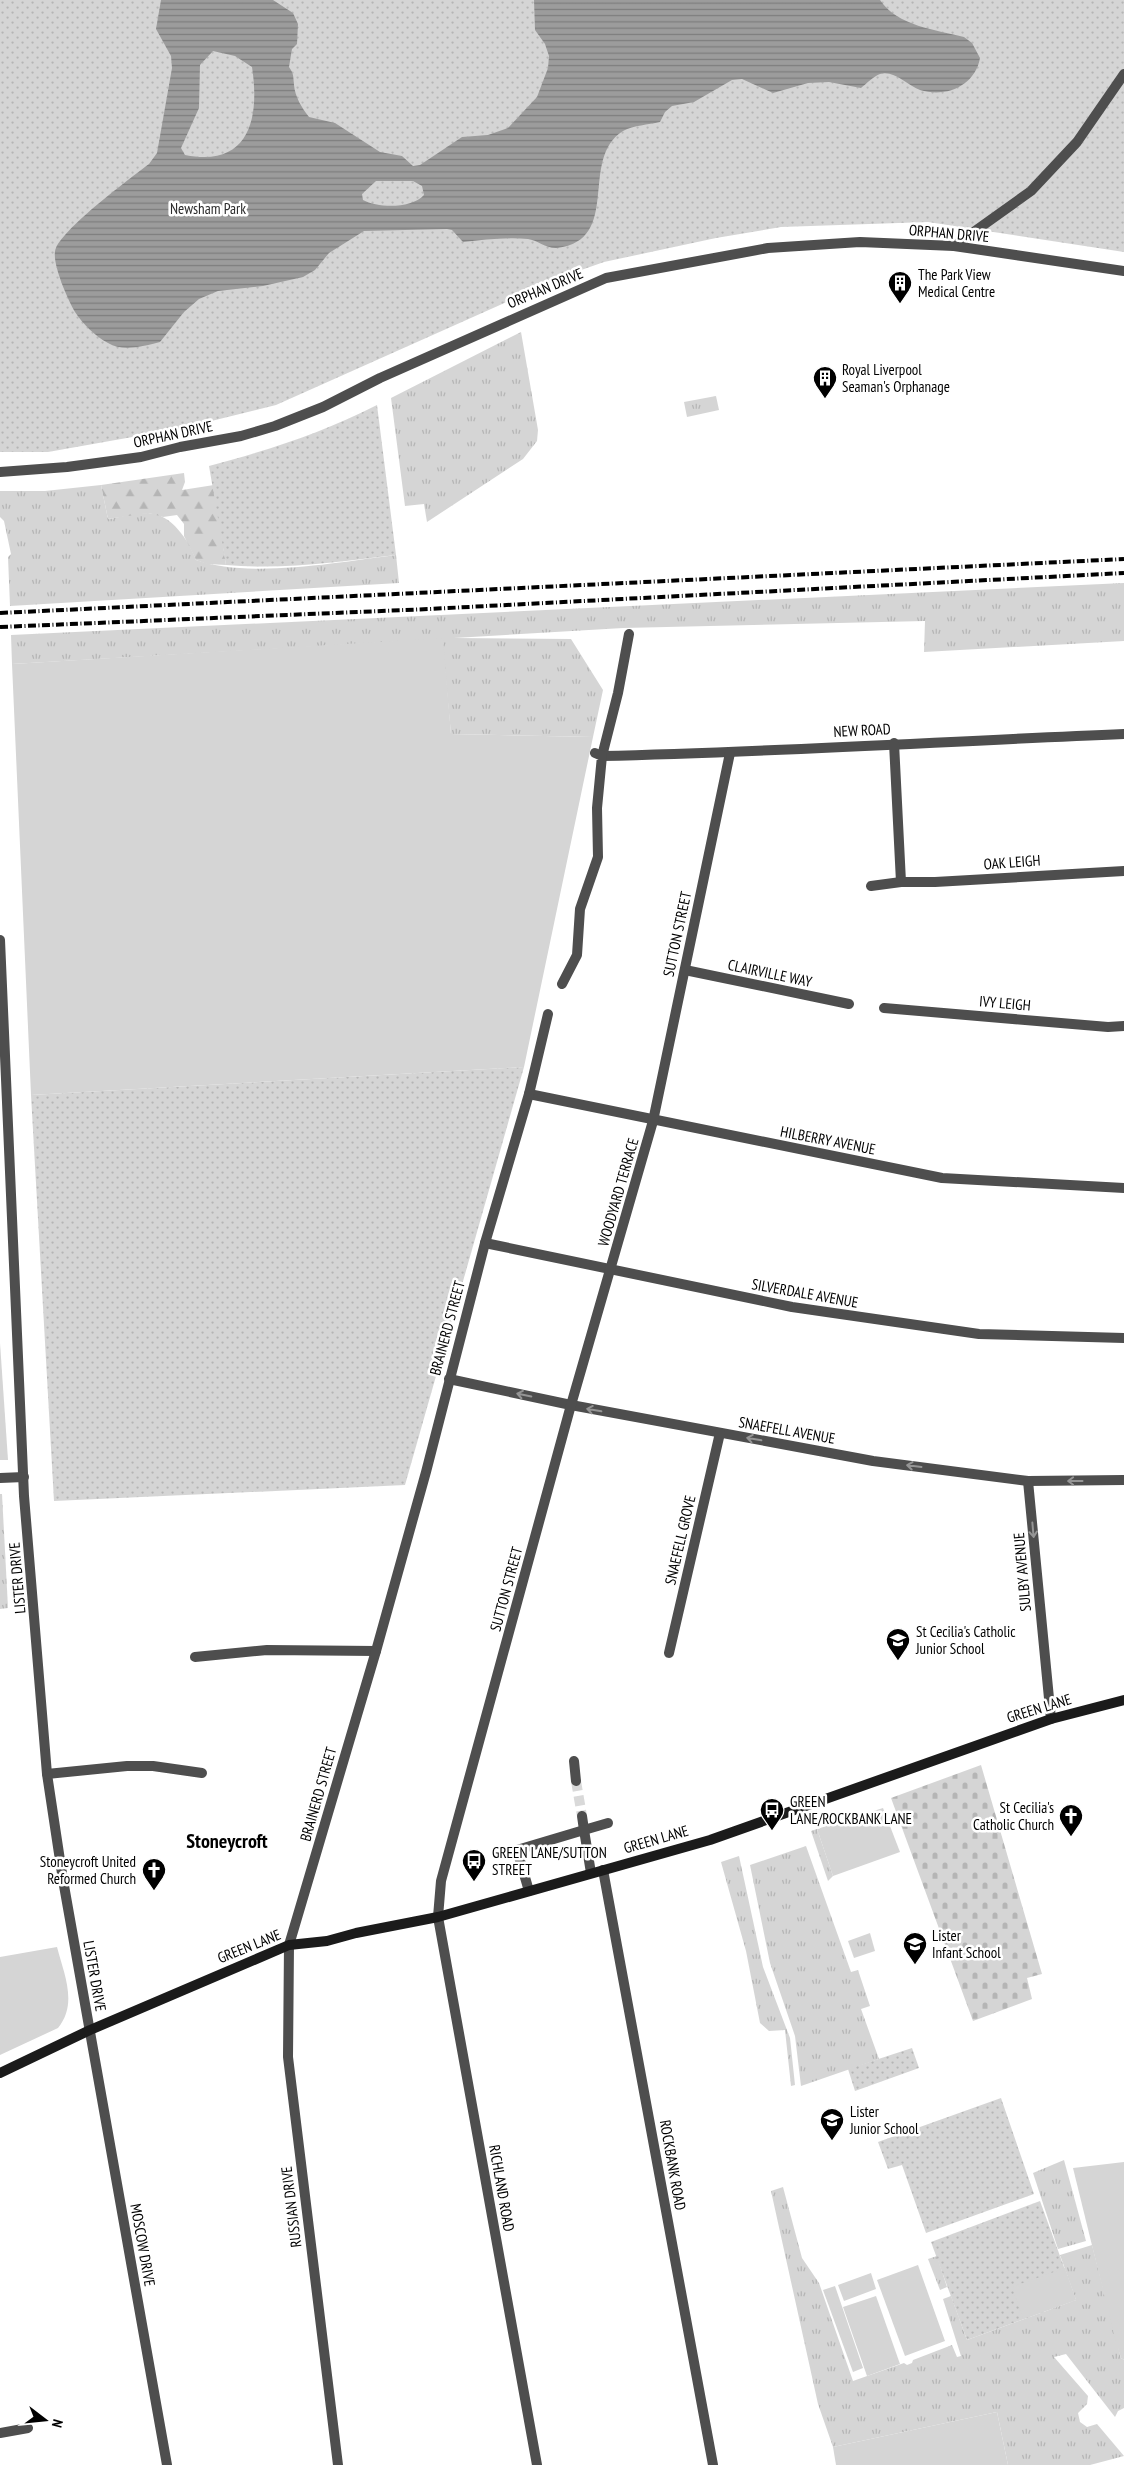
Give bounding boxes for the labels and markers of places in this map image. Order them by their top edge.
place label: The Park View Medical Centre [918,265,995,301]
building icon: The Park View Medical Centre [887,270,913,304]
place label: Royal Liverpool Seaman's Orphanage [842,360,950,396]
building icon: Royal Liverpool Seaman's Orphanage [812,365,838,399]
place label: St Cecilia's Catholic Junior School [915,1622,1016,1658]
school or university icon: St Cecilia's Catholic Junior School [885,1627,911,1661]
place label: GREEN LANE/ROCKBANK LANE [790,1792,912,1828]
bus stop icon: GREEN LANE/ROCKBANK LANE [759,1797,785,1831]
place label: St Cecilia's Catholic Church [973,1798,1054,1834]
church icon: St Cecilia's Catholic Church [1058,1803,1084,1837]
place label: GREEN LANE/SUTTON STREET [492,1843,607,1879]
bus stop icon: GREEN LANE/SUTTON STREET [461,1848,487,1882]
place label: Stoneycroft United Reformed Church [40,1852,136,1888]
church icon: Stoneycroft United Reformed Church [141,1857,167,1891]
place label: Lister Infant School [932,1926,1001,1962]
school or university icon: Lister Infant School [902,1931,928,1965]
place label: Lister Junior School [849,2102,919,2138]
school or university icon: Lister Junior School [819,2107,845,2141]

